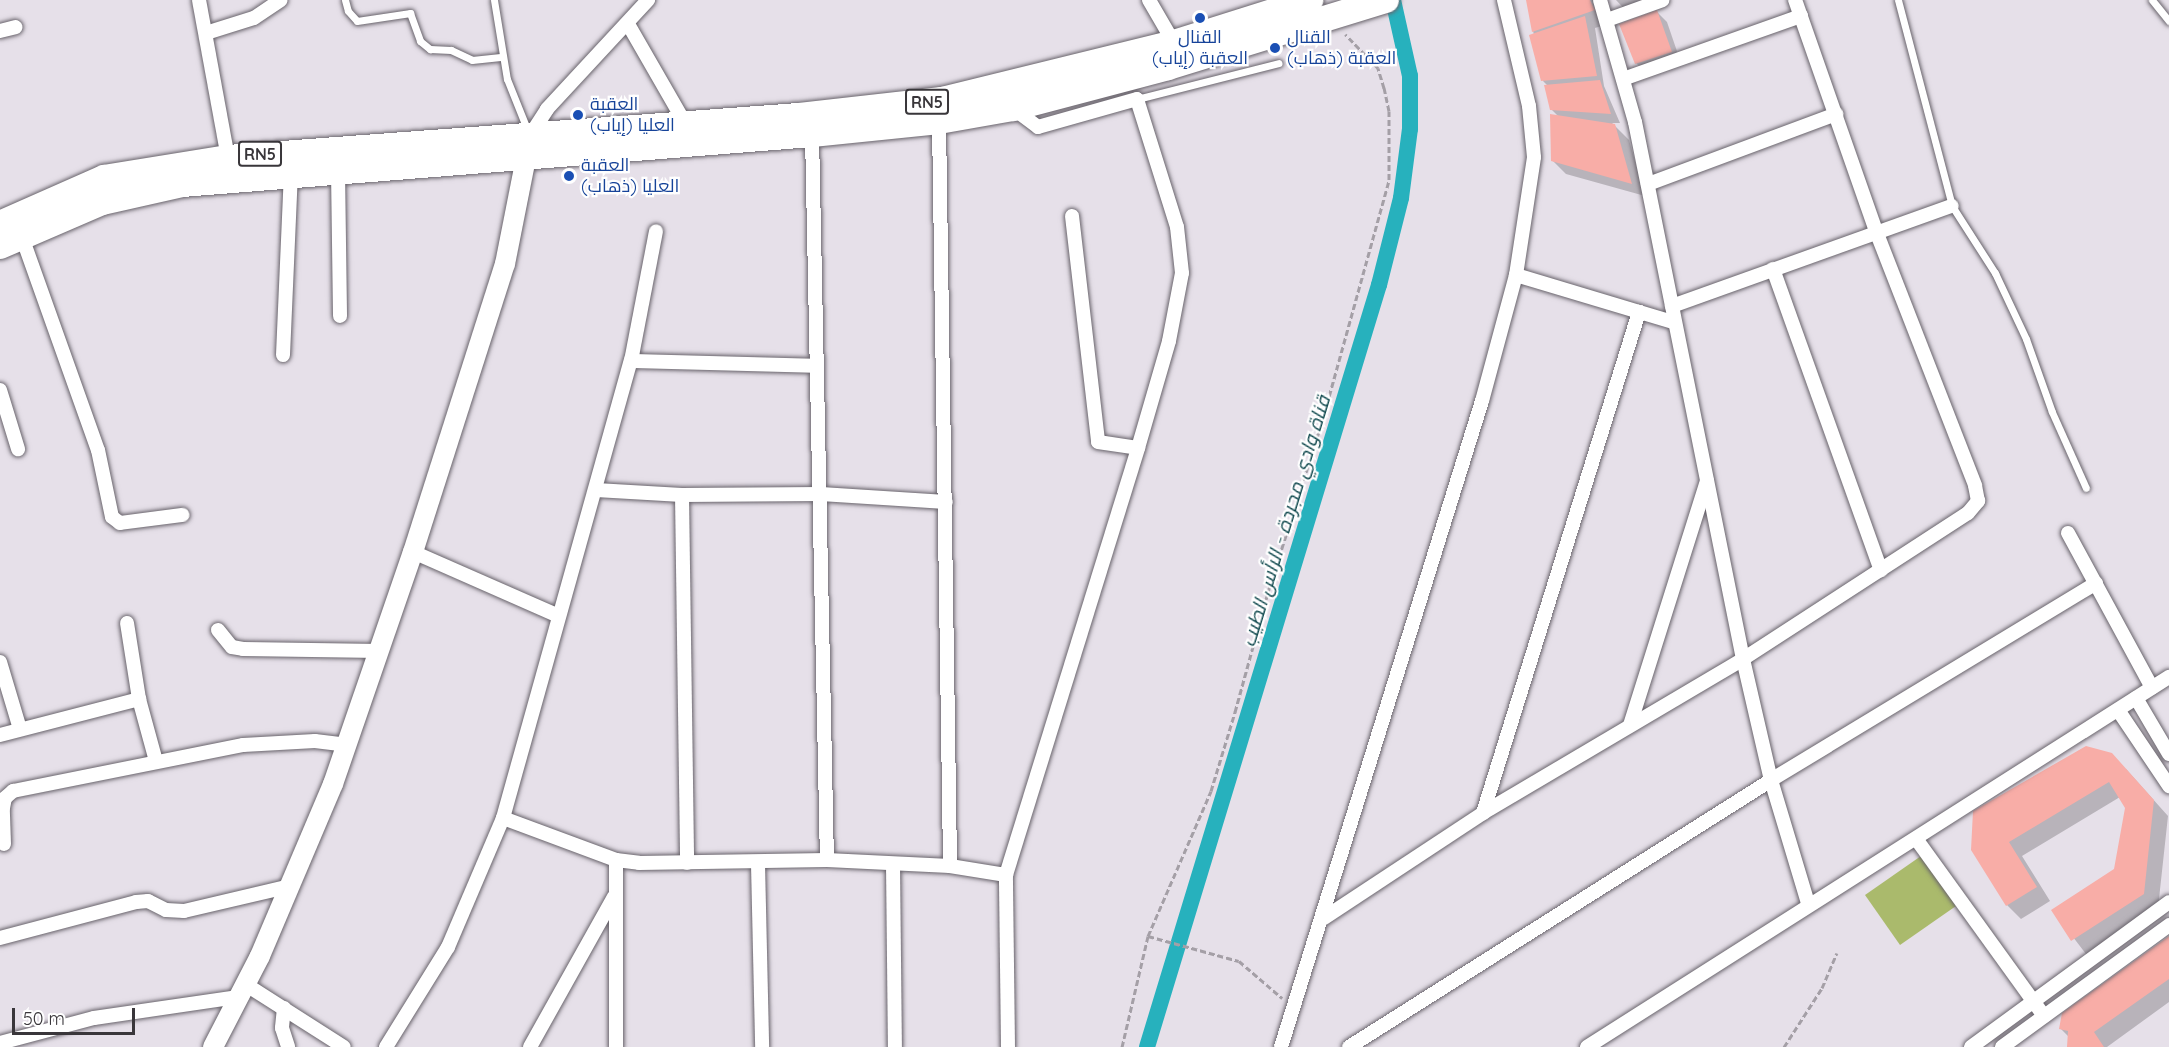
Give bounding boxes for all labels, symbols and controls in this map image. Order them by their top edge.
marker: القنال العقبة (إياب) [1193,11,1207,25]
place label: القنال العقبة (إياب) [1152,27,1248,70]
place label: القنال العقبة (ذهاب) [1287,27,1396,70]
marker: القنال العقبة (ذهاب) [1268,41,1282,55]
road number: RN5 [904,89,950,115]
place label: العقبة العليا (إياب) [590,94,675,136]
marker: العقبة العليا (إياب) [571,108,585,122]
road number: RN5 [238,141,282,167]
place label: العقبة العليا (ذهاب) [581,155,679,198]
marker: العقبة العليا (ذهاب) [562,169,576,183]
water label: قناة وادي مجردة - الرأس الطيب [1235,393,1335,649]
scale bar [15,996,138,1034]
text: 50 m [23,1007,65,1030]

